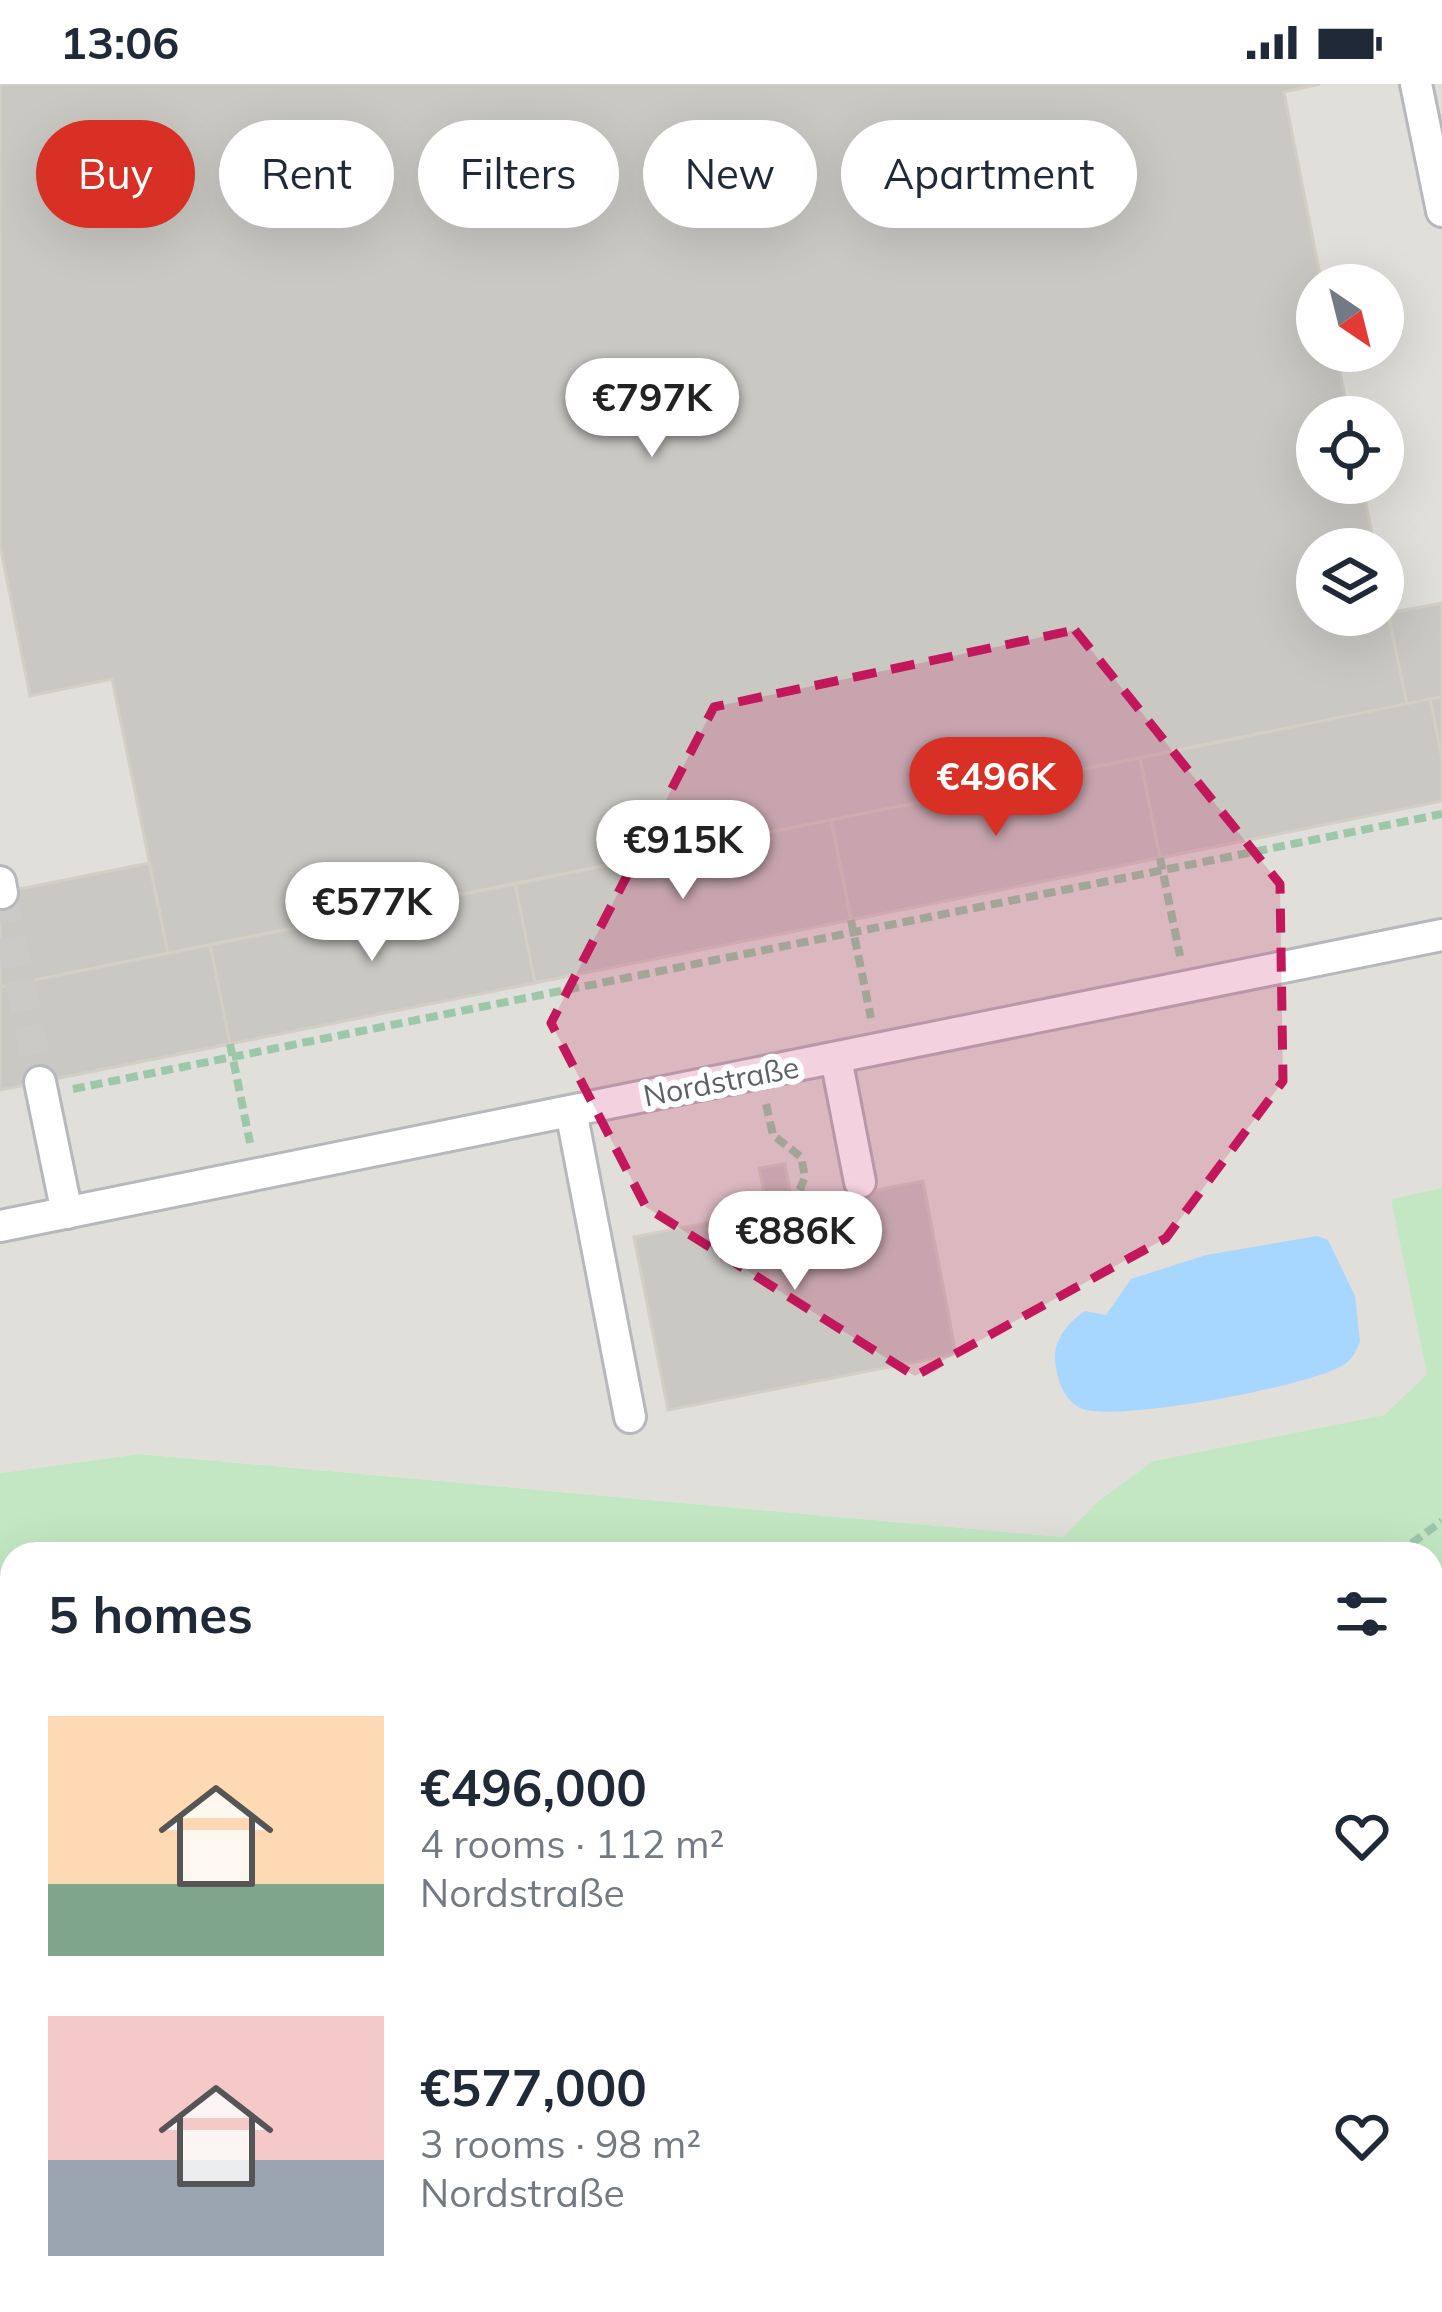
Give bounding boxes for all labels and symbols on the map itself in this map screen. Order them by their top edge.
north arrow [1296,264,1404,372]
pin: €797K [568,358,736,460]
pin: €496K [912,737,1080,839]
pin: €915K [599,800,767,902]
pin: €577K [288,862,456,964]
street label: Nordstraße [640,1047,802,1115]
pin: €886K [711,1191,879,1293]

